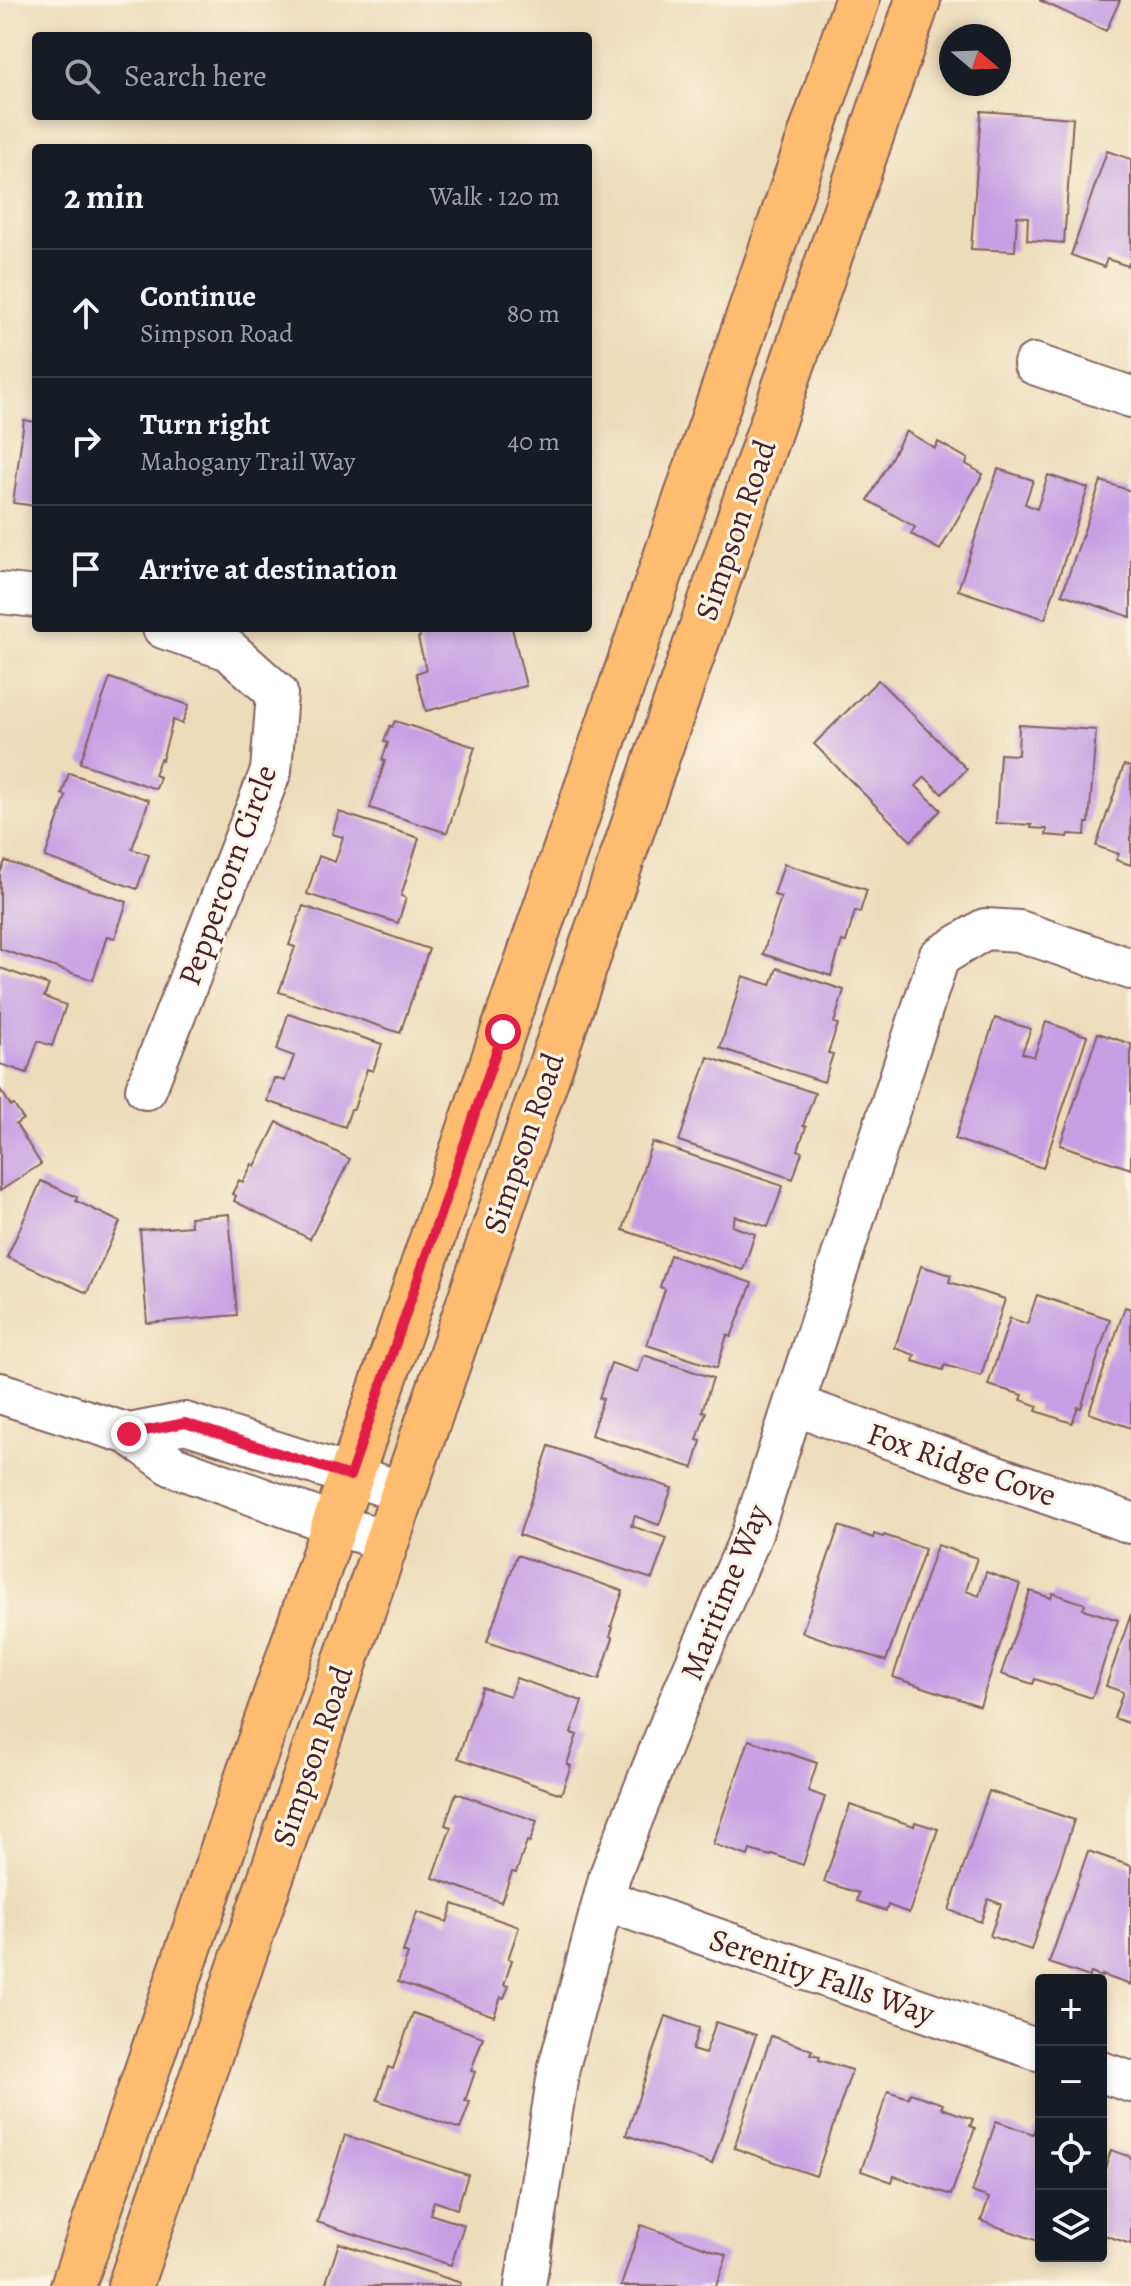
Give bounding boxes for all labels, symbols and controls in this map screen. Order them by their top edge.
north arrow [939,24,1011,96]
search box [32,32,592,120]
icon: search [60,54,104,98]
text: Search here [124,56,267,96]
text: 2 min [64,173,144,220]
text: Walk · 120 m [429,179,560,214]
text: Continue [140,276,256,316]
icon: ahead [64,291,108,335]
text: 80 m [507,296,560,331]
text: Simpson Road [140,316,293,351]
text: Turn right [140,404,270,444]
icon: right [64,419,108,463]
text: 40 m [508,424,560,459]
street label: Simpson Road [684,433,787,626]
text: Mahogany Trail Way [140,444,355,479]
icon: arrive [64,547,108,591]
text: Arrive at destination [140,549,397,589]
street label: Peppercorn Circle [167,759,287,991]
route start [485,1014,521,1050]
street label: Simpson Road [472,1046,575,1239]
street label: Fox Ridge Cove [862,1411,1062,1517]
route end [111,1416,147,1452]
street label: Maritime Way [669,1497,779,1686]
street label: Simpson Road [261,1659,364,1852]
street label: Serenity Falls Way [704,1917,941,2035]
map controls [1035,1974,1107,2262]
button: + [1035,1974,1107,2046]
button: − [1035,2046,1107,2118]
button: locate [1035,2118,1107,2190]
button: layers [1035,2190,1107,2262]

